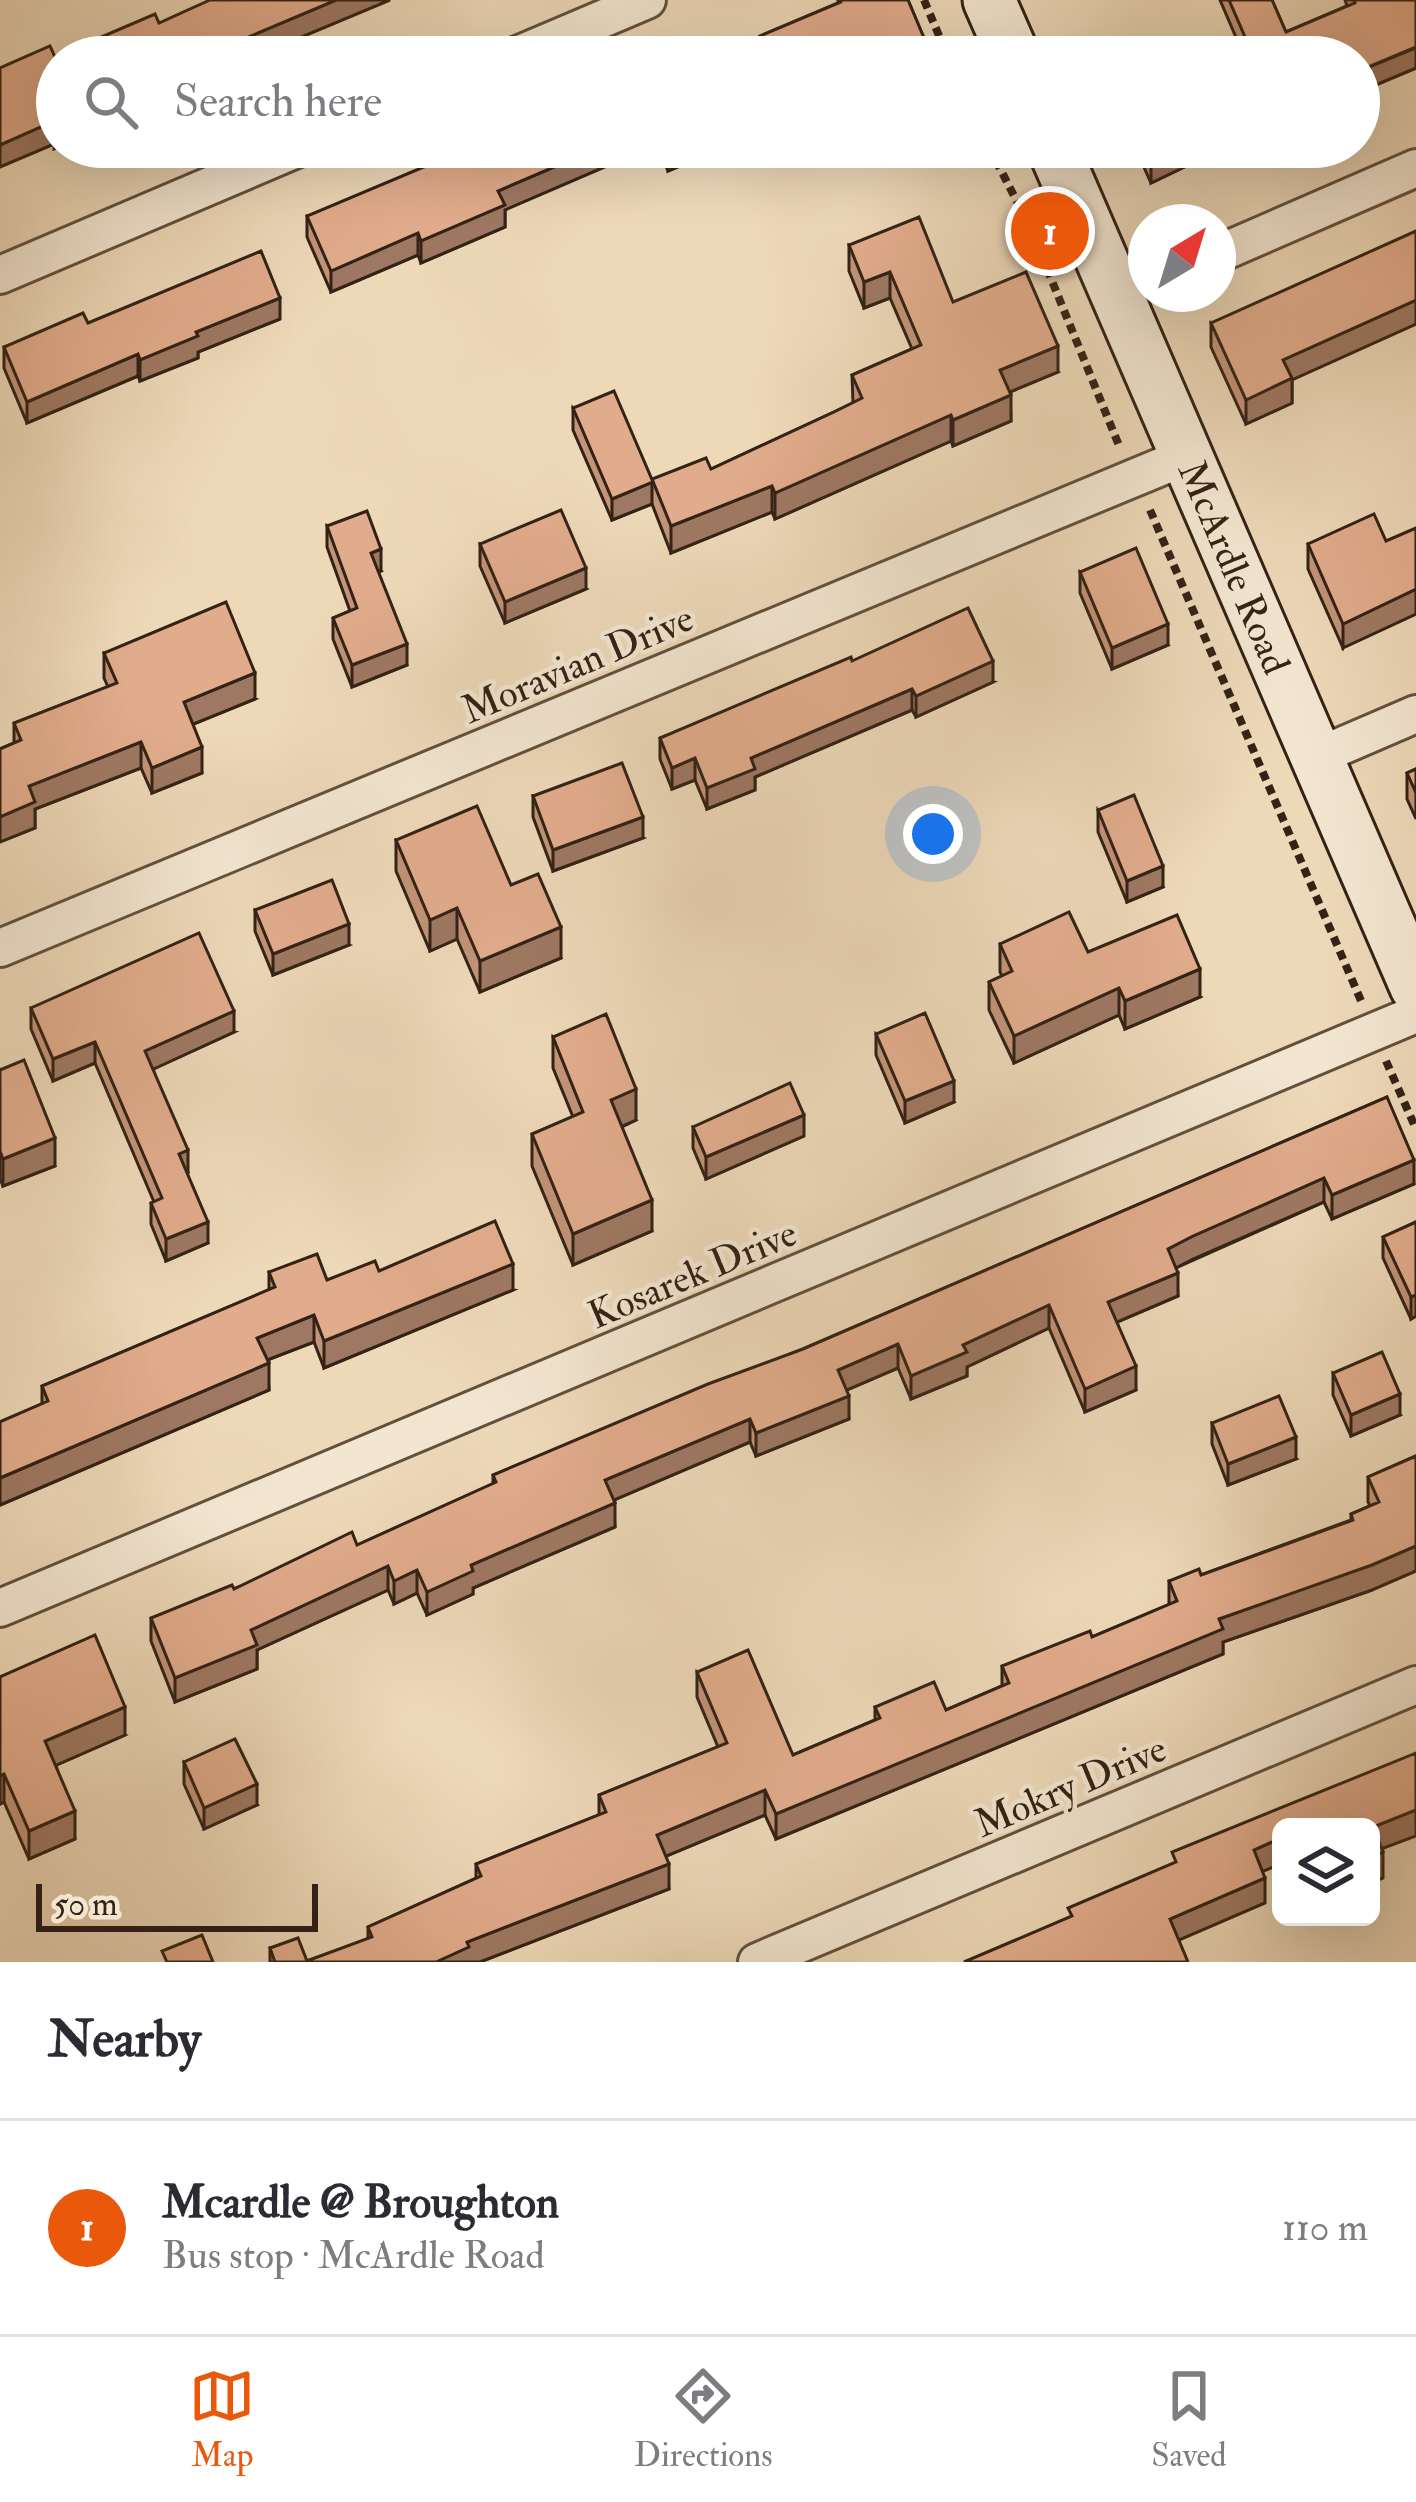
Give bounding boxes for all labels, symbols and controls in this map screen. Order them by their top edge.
search box [36,36,1380,168]
icon: search [78,69,144,135]
text: Search here [174,74,382,130]
pin: 1 [1011,186,1089,276]
north arrow [1128,204,1236,312]
street label: McArdle Road [1167,454,1301,682]
street label: Moravian Drive [455,594,701,735]
your location [903,804,963,864]
street label: Kosarek Drive [581,1209,804,1340]
street label: Mokry Drive [967,1724,1174,1849]
map controls [1272,1818,1380,1926]
button: layers [1272,1818,1380,1926]
scale bar [36,1878,318,1931]
text: 50 m [54,1884,118,1925]
text: Nearby [48,2008,201,2072]
text: Mcardle @ Broughton [162,2175,559,2231]
text: 1 [80,2203,94,2252]
text: 110 m [1282,2203,1368,2252]
text: Bus stop · McArdle Road [162,2231,545,2280]
tab: Map [189,2363,255,2476]
tab: Directions [634,2363,773,2476]
tab: Saved [1151,2363,1227,2476]

